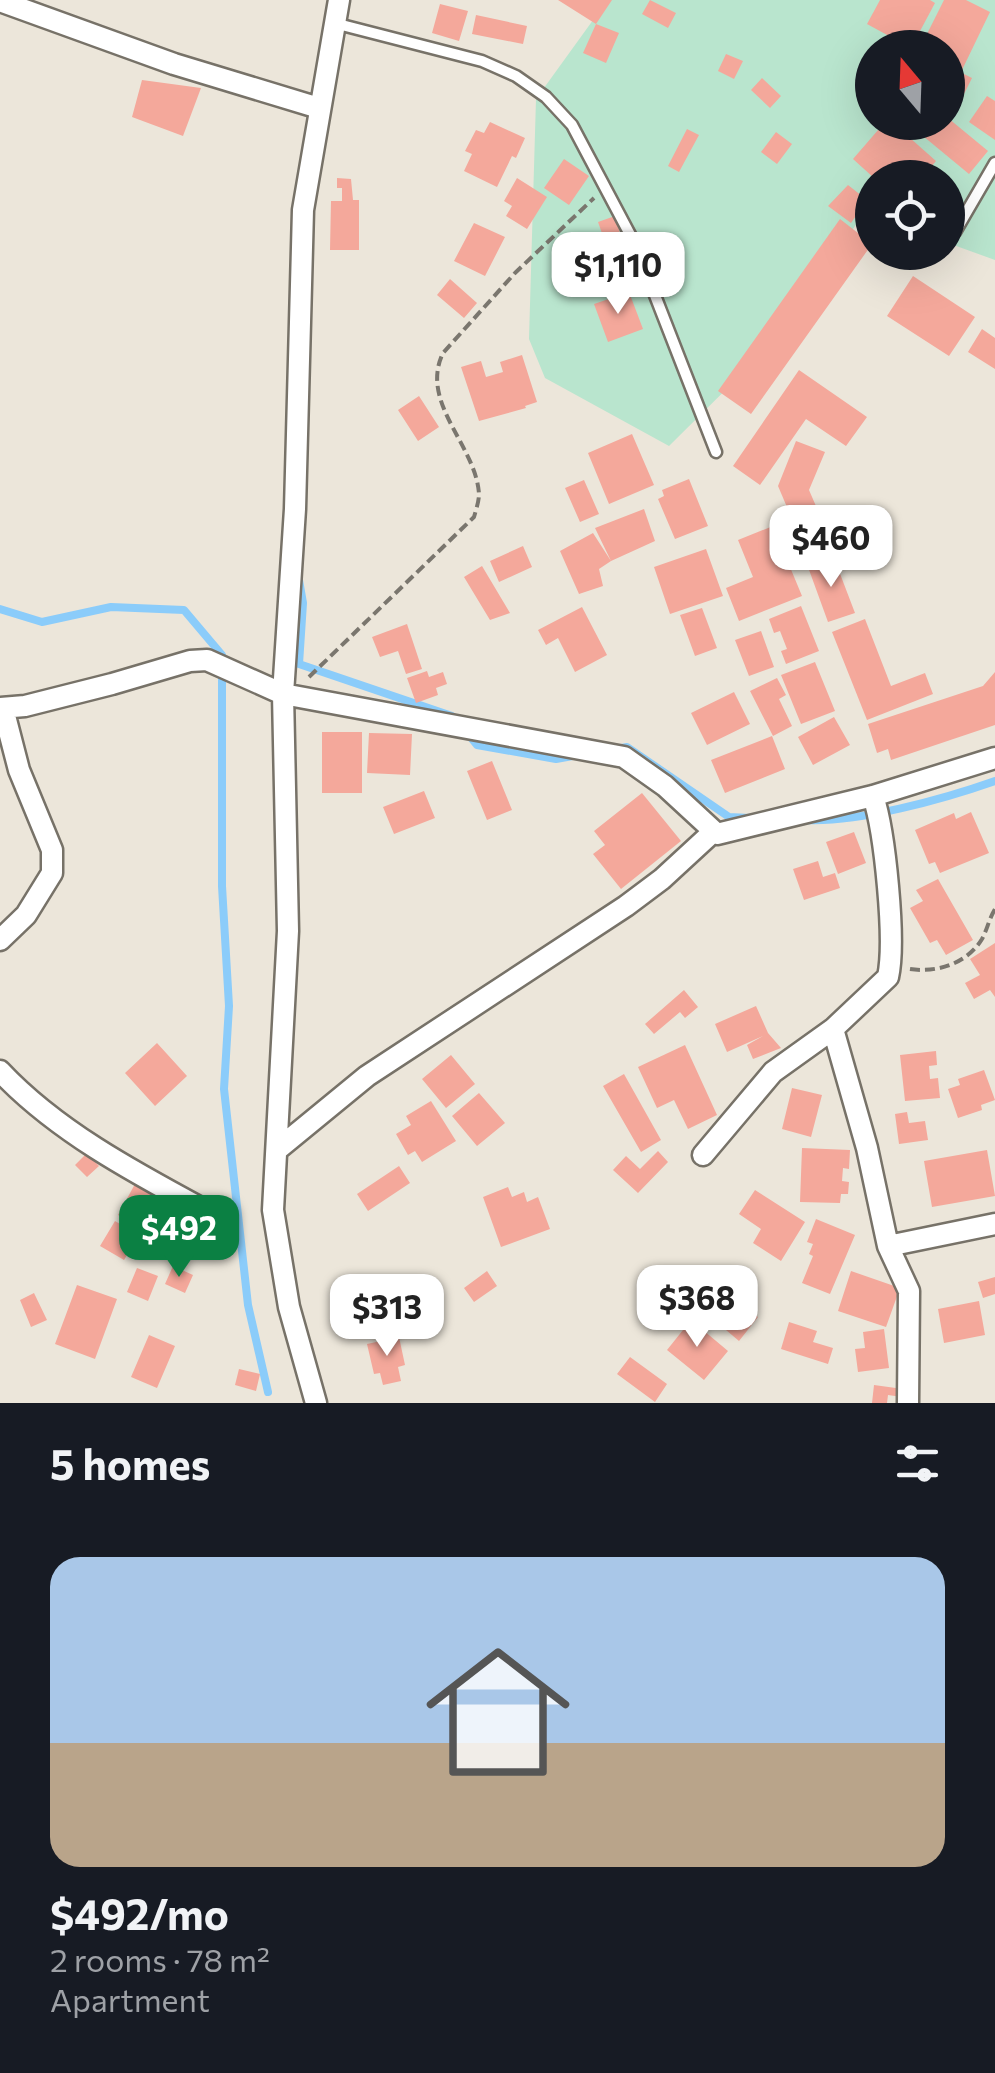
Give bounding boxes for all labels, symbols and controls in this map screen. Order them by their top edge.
north arrow [855,30,965,140]
map controls [855,30,965,270]
button: locate [855,160,965,270]
pin: $1,110 [537,232,699,317]
text: $1,110 [574,244,662,284]
pin: $460 [772,505,890,590]
text: $460 [791,517,871,557]
pin: $492 [120,1195,238,1280]
text: $492 [141,1207,217,1247]
pin: $368 [638,1265,756,1350]
pin: $313 [328,1274,446,1359]
text: $368 [659,1277,735,1317]
text: $313 [352,1286,422,1326]
icon: filters [890,1436,945,1491]
text: 5 homes [50,1437,210,1489]
icon: home [408,1622,588,1802]
text: $492/mo [50,1887,229,1939]
text: 2 rooms · 78 m² [50,1939,270,1979]
text: Apartment [50,1979,210,2019]

